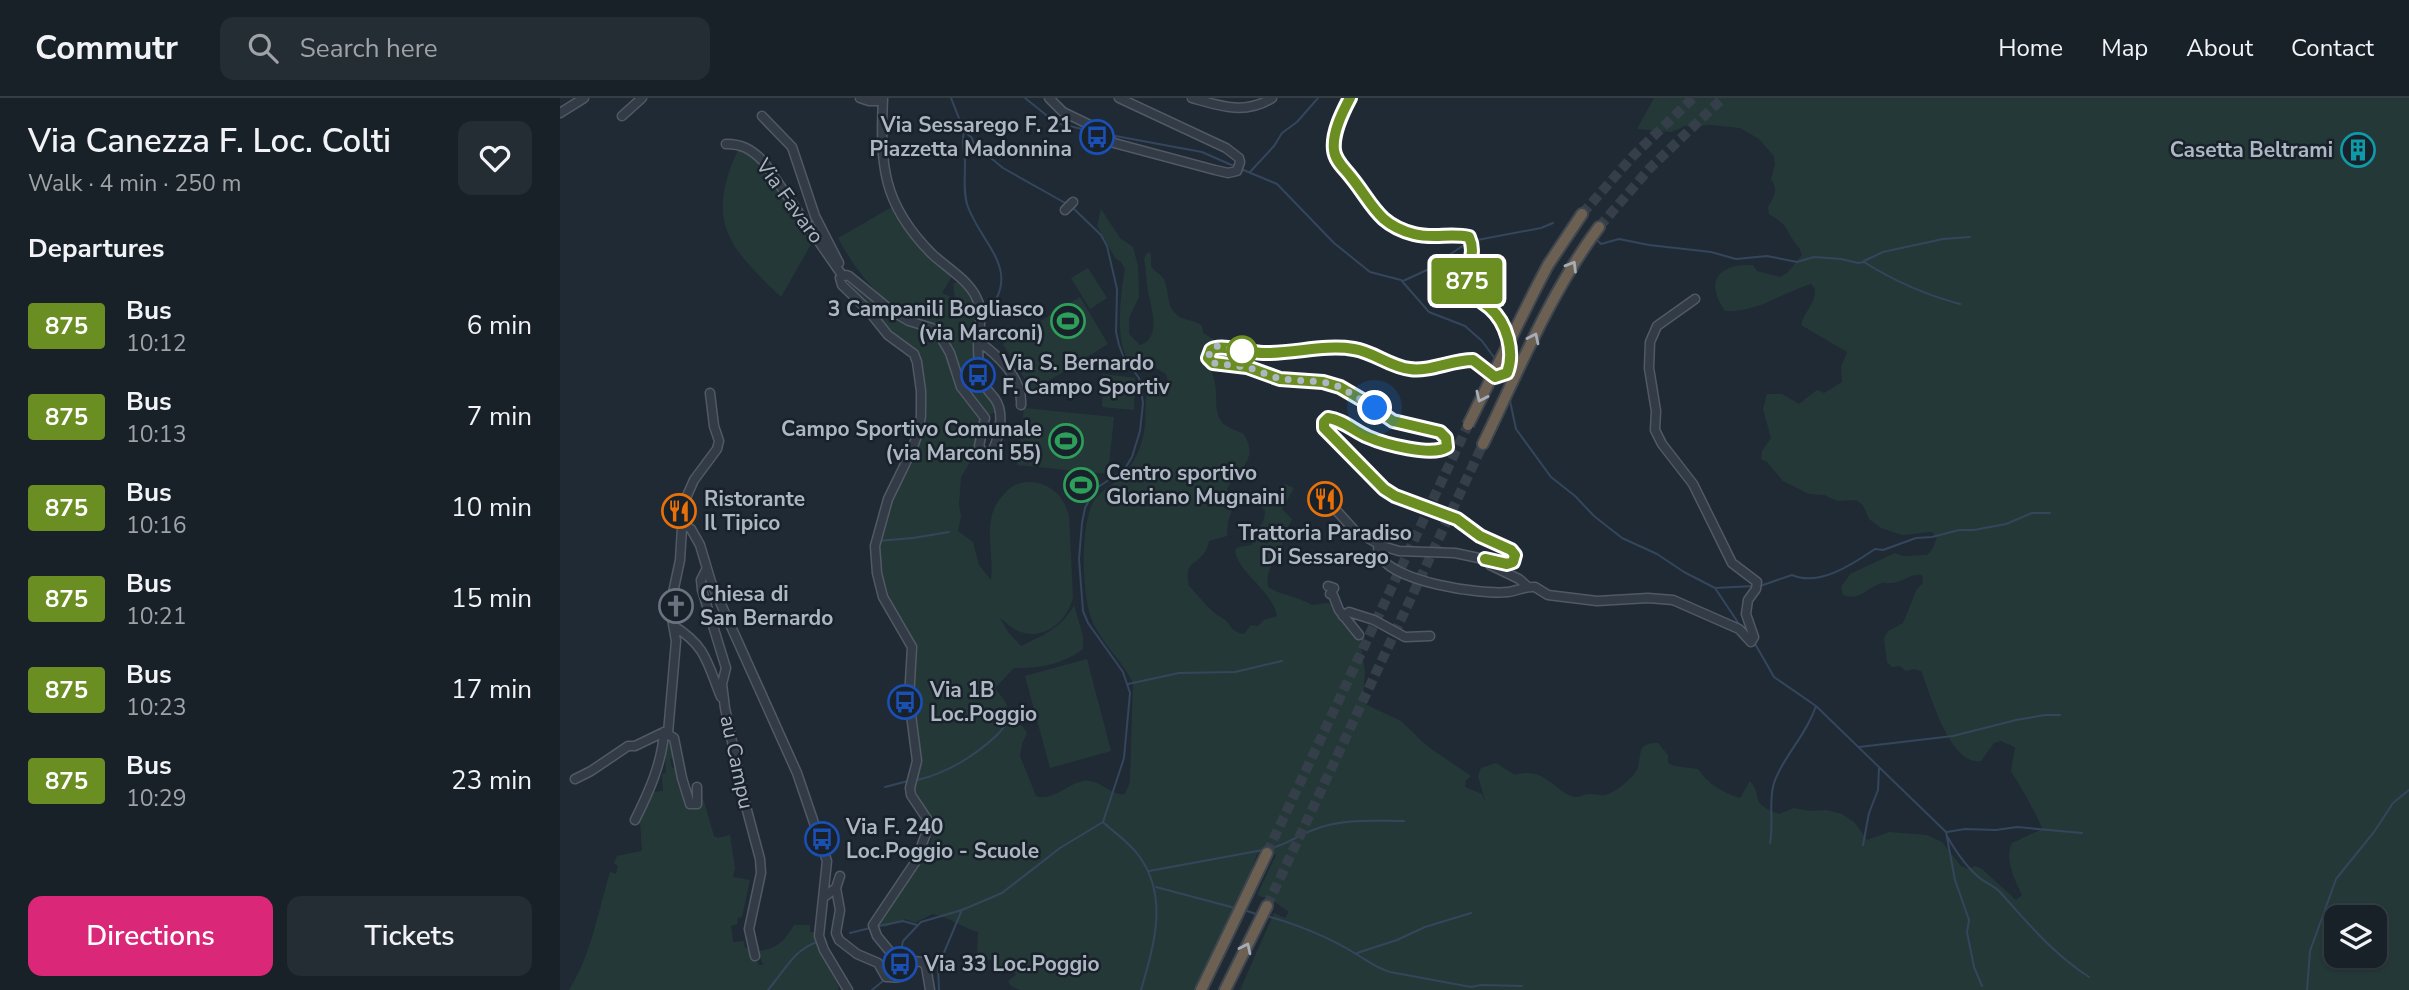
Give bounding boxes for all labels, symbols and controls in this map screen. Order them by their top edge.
search box [220,17,710,80]
text: Commutr [35,26,178,71]
icon: search [244,29,282,67]
text: Search here [300,31,438,66]
text: Home [1998,32,2063,64]
text: Map [2101,32,2148,64]
text: About [2186,32,2253,64]
text: Contact [2291,32,2374,64]
place label: Via Sessarego F. 21 Piazzetta Madonnina [870,111,1072,163]
bus stop icon: Via Sessarego F. 21 Piazzetta Madonnina [1078,118,1116,156]
text: Via Canezza F. Loc. Colti [28,119,391,164]
button: heart [458,121,532,195]
building icon: Casetta Beltrami [2339,131,2377,169]
place label: Casetta Beltrami [2170,136,2333,164]
street label: Via Favaro [749,152,830,249]
text: Walk · 4 min · 250 m [28,168,241,199]
text: Departures [28,231,164,266]
line badge: 875 [1427,258,1507,304]
one-way arrow [1564,260,1577,273]
text: 875 [1445,265,1489,297]
text: Bus [126,293,172,328]
place label: 3 Campanili Bogliasco (via Marconi) [828,295,1044,347]
sports icon: 3 Campanili Bogliasco (via Marconi) [1049,302,1087,340]
text: 6 min [467,308,532,343]
text: 875 [45,310,88,342]
text: 10:12 [126,328,186,359]
one-way arrow [1526,333,1540,345]
unlabelled marker [1227,336,1257,366]
place label: Via S. Bernardo F. Campo Sportiv [1001,349,1170,401]
bus stop icon: Via S. Bernardo F. Campo Sportiv [959,356,997,394]
text: Bus [126,384,172,419]
your location [1357,390,1392,425]
one-way arrow [1475,390,1489,402]
text: 7 min [467,399,532,434]
text: 875 [45,401,88,433]
place label: Campo Sportivo Comunale (via Marconi 55) [781,415,1042,467]
text: 10:13 [126,419,186,450]
sports icon: Campo Sportivo Comunale (via Marconi 55) [1047,422,1085,460]
place label: Centro sportivo Gloriano Mugnaini [1106,459,1285,511]
sports icon: Centro sportivo Gloriano Mugnaini [1062,466,1100,504]
text: Bus [126,475,172,510]
restaurant icon: Trattoria Paradiso Di Sessarego [1306,480,1344,518]
place label: Ristorante Il Tipico [704,485,805,537]
text: 10 min [451,490,532,525]
text: 875 [45,492,88,524]
restaurant icon: Ristorante Il Tipico [660,492,698,530]
text: 10:16 [126,510,186,541]
place label: Trattoria Paradiso Di Sessarego [1238,519,1412,571]
text: Bus [126,566,172,601]
place label: Chiesa di San Bernardo [700,580,833,632]
text: 15 min [451,581,532,616]
text: 875 [45,583,88,615]
church icon: Chiesa di San Bernardo [657,587,695,625]
text: 10:21 [126,601,186,632]
text: Bus [126,657,172,692]
text: 17 min [451,672,532,707]
text: 875 [45,674,88,706]
place label: Via 1B Loc.Poggio [929,676,1037,728]
bus stop icon: Via 1B Loc.Poggio [886,683,924,721]
text: 10:23 [126,692,186,723]
street label: au Campu [713,713,761,811]
text: Bus [126,748,172,783]
text: 23 min [451,763,532,798]
text: 875 [45,765,88,797]
text: 10:29 [126,783,186,814]
place label: Via F. 240 Loc.Poggio - Scuole [845,813,1039,865]
bus stop icon: Via F. 240 Loc.Poggio - Scuole [803,820,841,858]
button: Directions [28,896,273,976]
button: Tickets [287,896,532,976]
map controls [2324,905,2387,968]
button: layers [2324,905,2387,968]
one-way arrow [1238,943,1252,955]
bus stop icon: Via 33 Loc.Poggio [881,945,919,983]
place label: Via 33 Loc.Poggio [923,950,1100,978]

